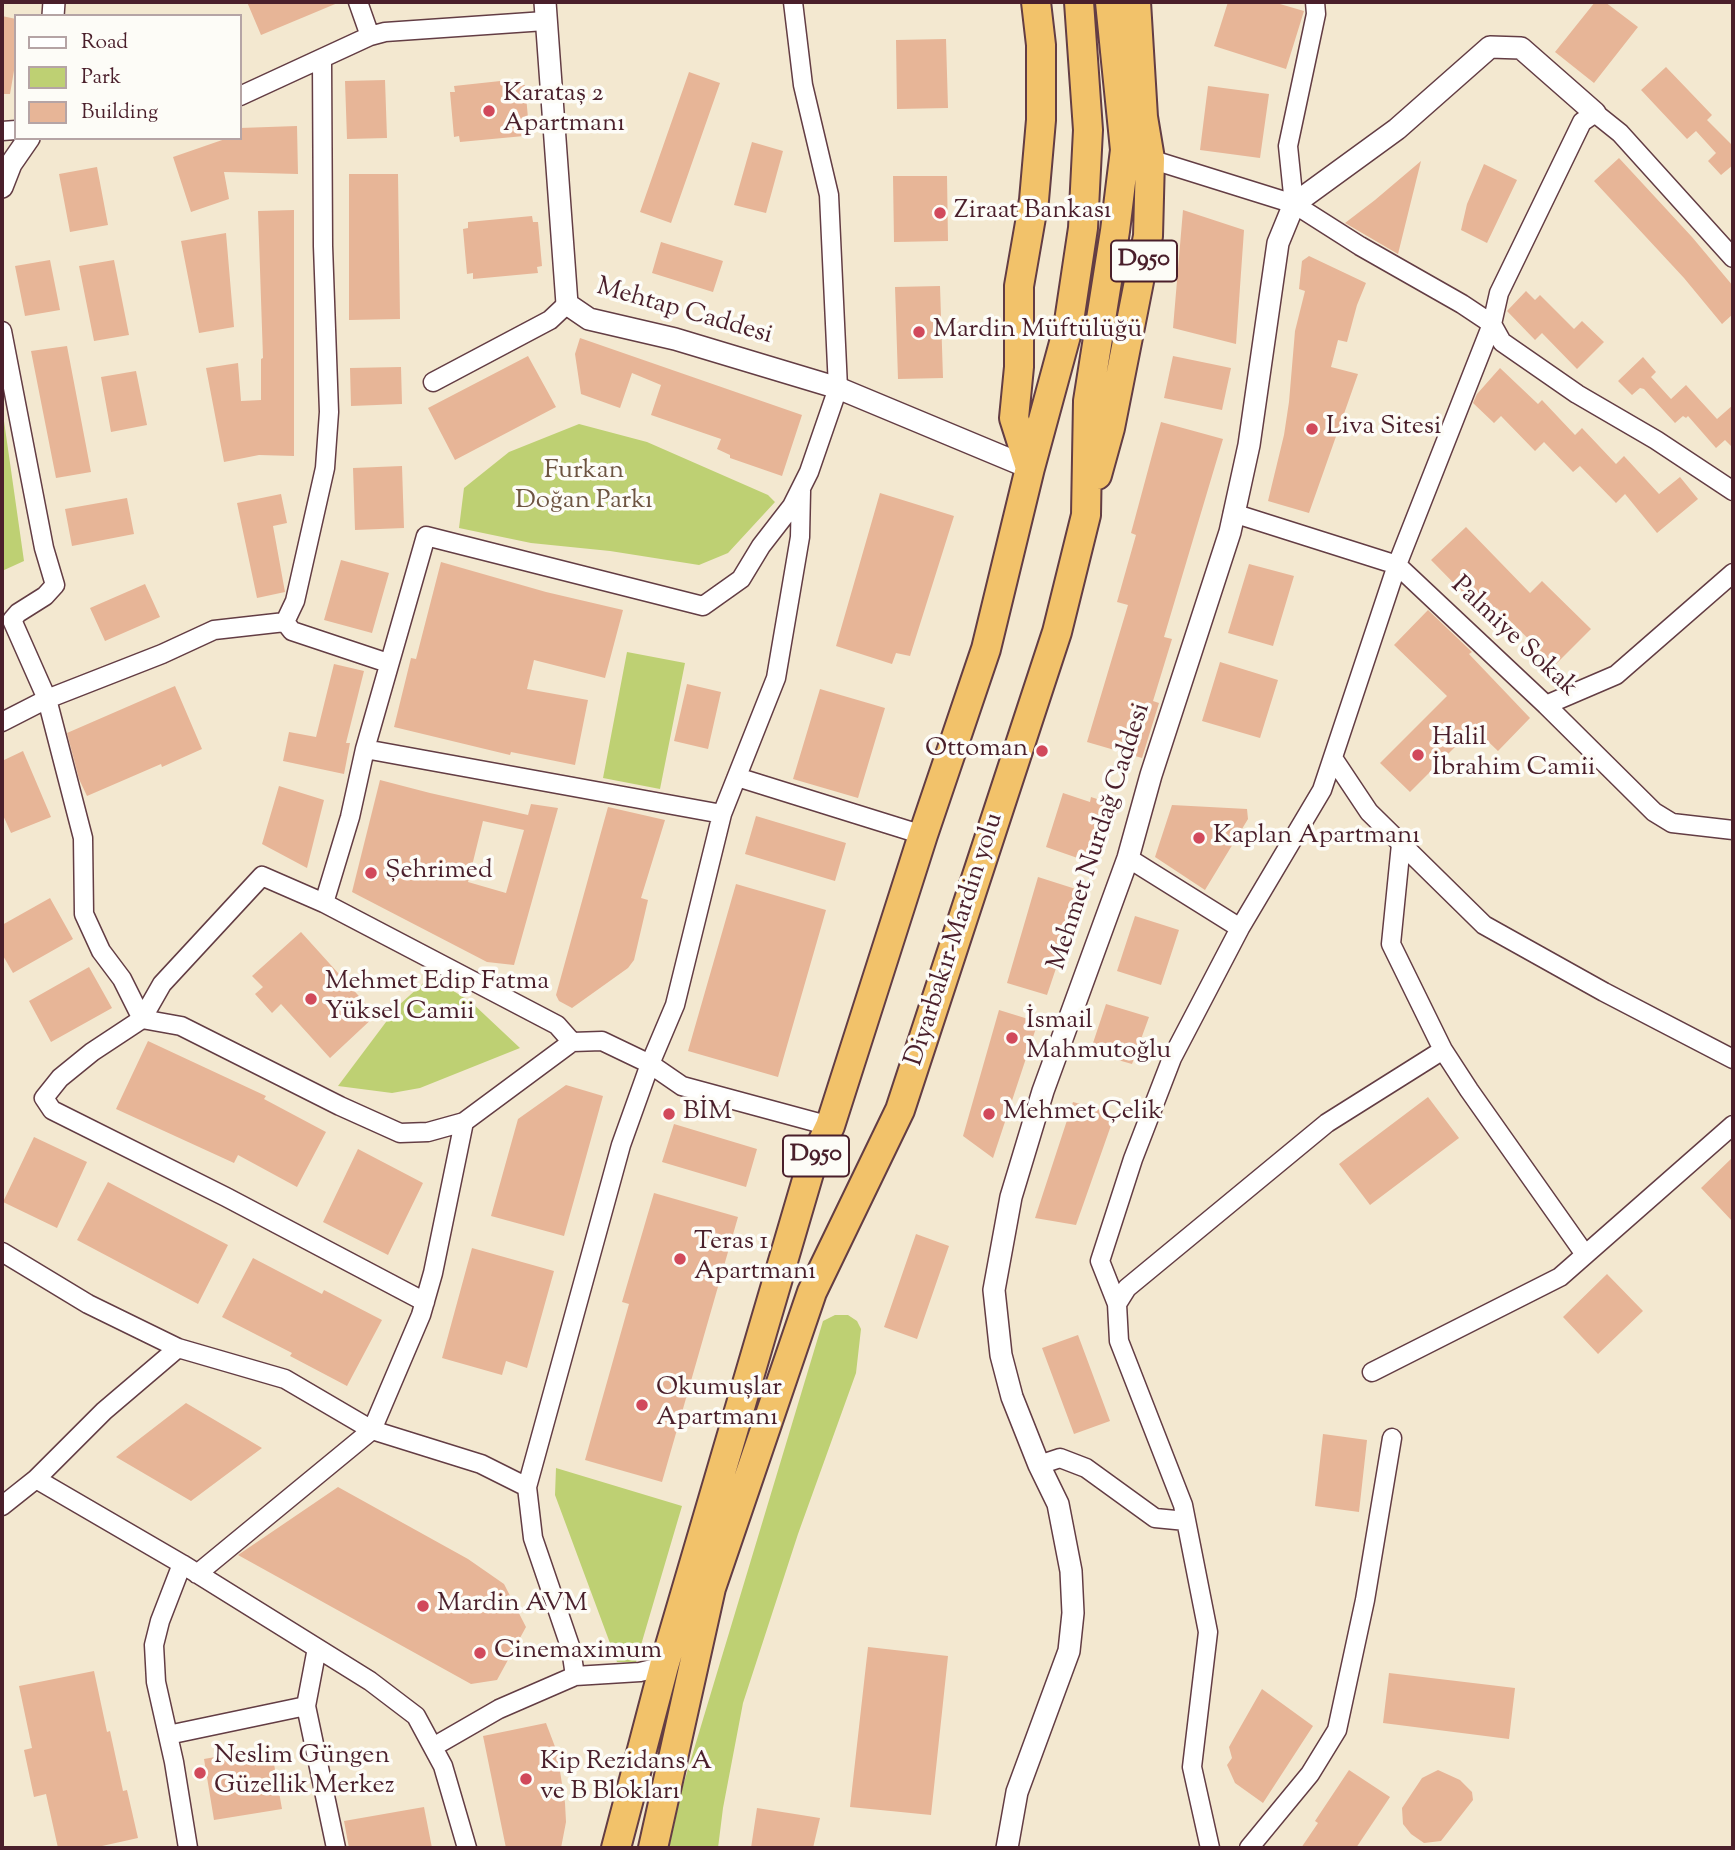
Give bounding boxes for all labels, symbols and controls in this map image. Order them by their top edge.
legend [14,14,242,140]
text: Road [81,28,128,58]
text: Park [81,63,121,93]
place label: Karataş 2 Apartmanı [503,80,625,142]
text: Building [81,98,158,128]
marker: Karataş 2 Apartmanı [481,103,497,119]
place label: Ziraat Bankası [954,197,1111,229]
marker: Ziraat Bankası [932,205,948,221]
road number: D950 [1111,240,1177,282]
street label: Mehtap Caddesi [592,273,776,353]
place label: Mardin Müftülüğü [933,316,1142,348]
marker: Mardin Müftülüğü [911,324,927,340]
place label: Liva Sitesi [1326,413,1441,445]
marker: Liva Sitesi [1304,421,1320,437]
park label: Furkan Doğan Parkı [515,457,653,518]
street label: Palmiye Sokak [1443,571,1583,705]
street label: Mehmet Nurdağ Caddesi [1043,699,1159,975]
place label: Halil İbrahim Camii [1432,724,1595,786]
place label: Ottoman [925,735,1028,767]
marker: Ottoman [1034,743,1050,759]
marker: Halil İbrahim Camii [1410,747,1426,763]
street label: Diyarbakır-Mardin yolu [900,809,1012,1071]
place label: Kaplan Apartmanı [1213,822,1420,854]
marker: Kaplan Apartmanı [1191,830,1207,846]
place label: Şehrimed [385,857,493,889]
marker: Şehrimed [363,865,379,881]
place label: Mehmet Edip Fatma Yüksel Camii [325,968,549,1030]
marker: Mehmet Edip Fatma Yüksel Camii [303,991,319,1007]
place label: İsmail Mahmutoğlu [1026,1007,1171,1068]
marker: İsmail Mahmutoğlu [1004,1030,1020,1046]
place label: BİM [683,1098,732,1130]
place label: Mehmet Çelik [1003,1098,1162,1130]
marker: BİM [661,1106,677,1122]
marker: Mehmet Çelik [981,1106,997,1122]
road number: D950 [783,1136,849,1176]
place label: Teras 1 Apartmanı [694,1228,816,1290]
marker: Teras 1 Apartmanı [672,1251,688,1267]
place label: Okumuşlar Apartmanı [656,1374,782,1436]
marker: Okumuşlar Apartmanı [634,1397,650,1413]
place label: Mardin AVM [437,1590,588,1622]
marker: Mardin AVM [415,1598,431,1614]
place label: Cinemaximum [494,1637,662,1669]
marker: Cinemaximum [472,1645,488,1661]
place label: Neslim Güngen Güzellik Merkez [214,1742,395,1803]
place label: Kip Rezidans A ve B Blokları [540,1748,712,1810]
marker: Neslim Güngen Güzellik Merkez [192,1765,208,1781]
marker: Kip Rezidans A ve B Blokları [518,1771,534,1787]

